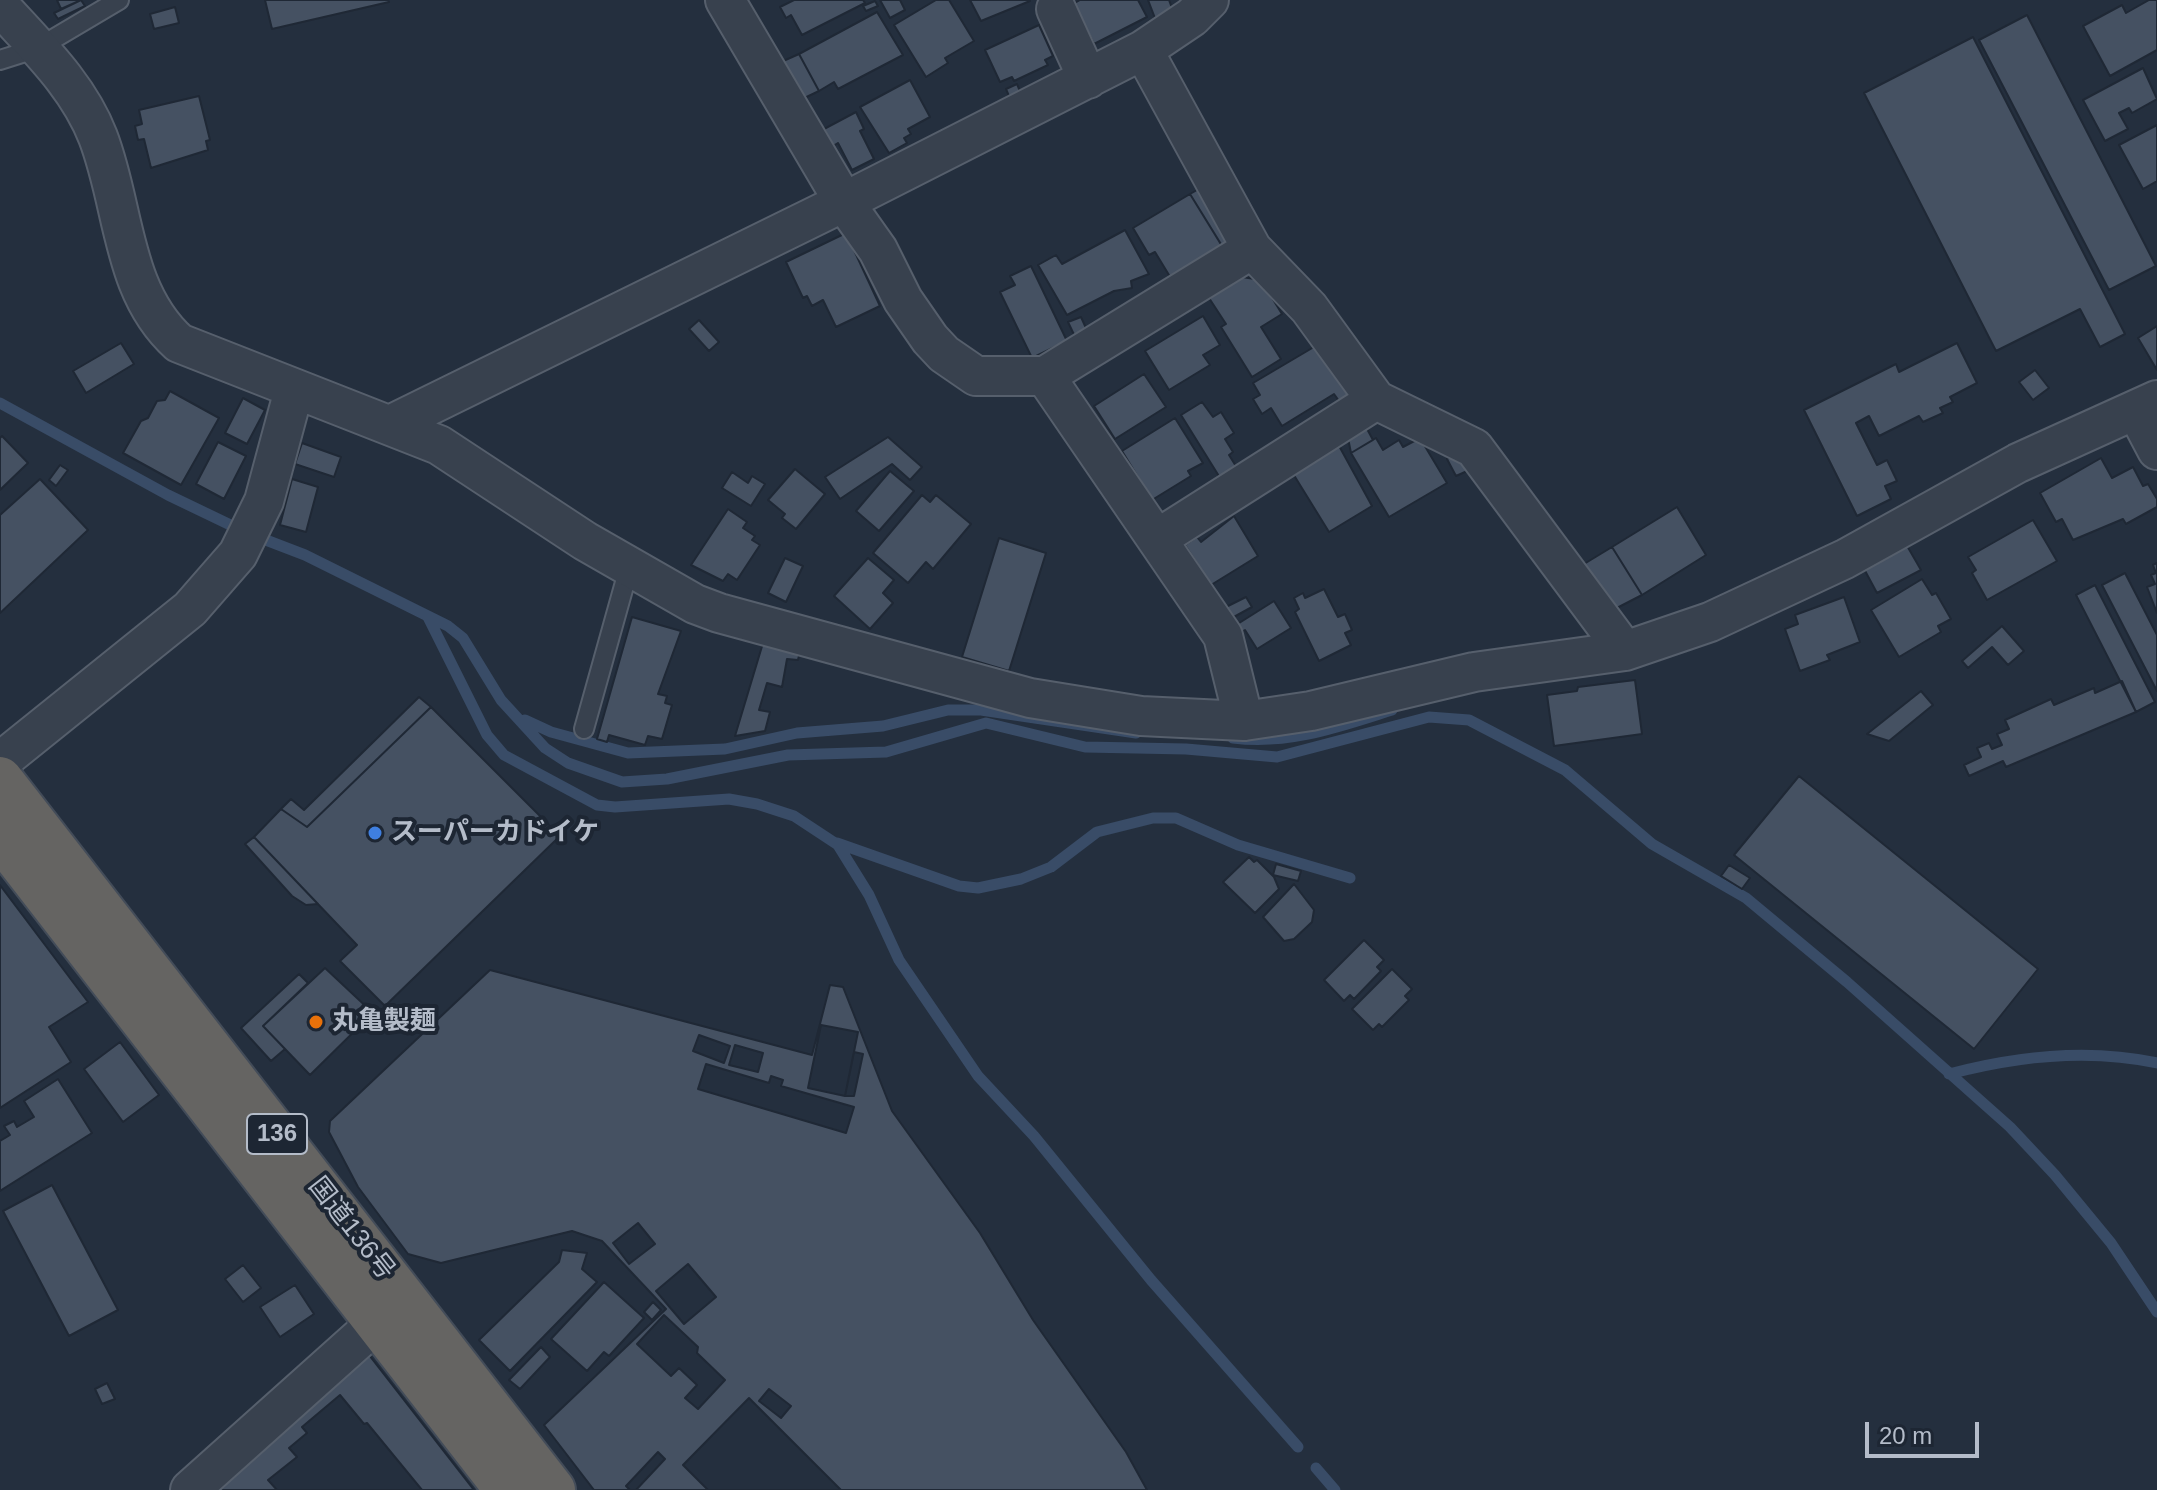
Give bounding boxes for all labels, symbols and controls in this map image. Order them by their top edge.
place label: スーパーカドイケ [391,817,599,849]
marker: スーパーカドイケ [366,824,384,842]
place label: 丸亀製麺 [332,1006,436,1038]
marker: 丸亀製麺 [307,1013,325,1031]
road number: 136 [247,1114,307,1154]
street label: 国道136号 [301,1172,401,1286]
scale bar [1869,1406,1983,1456]
text: 20 m [1879,1422,1932,1449]

